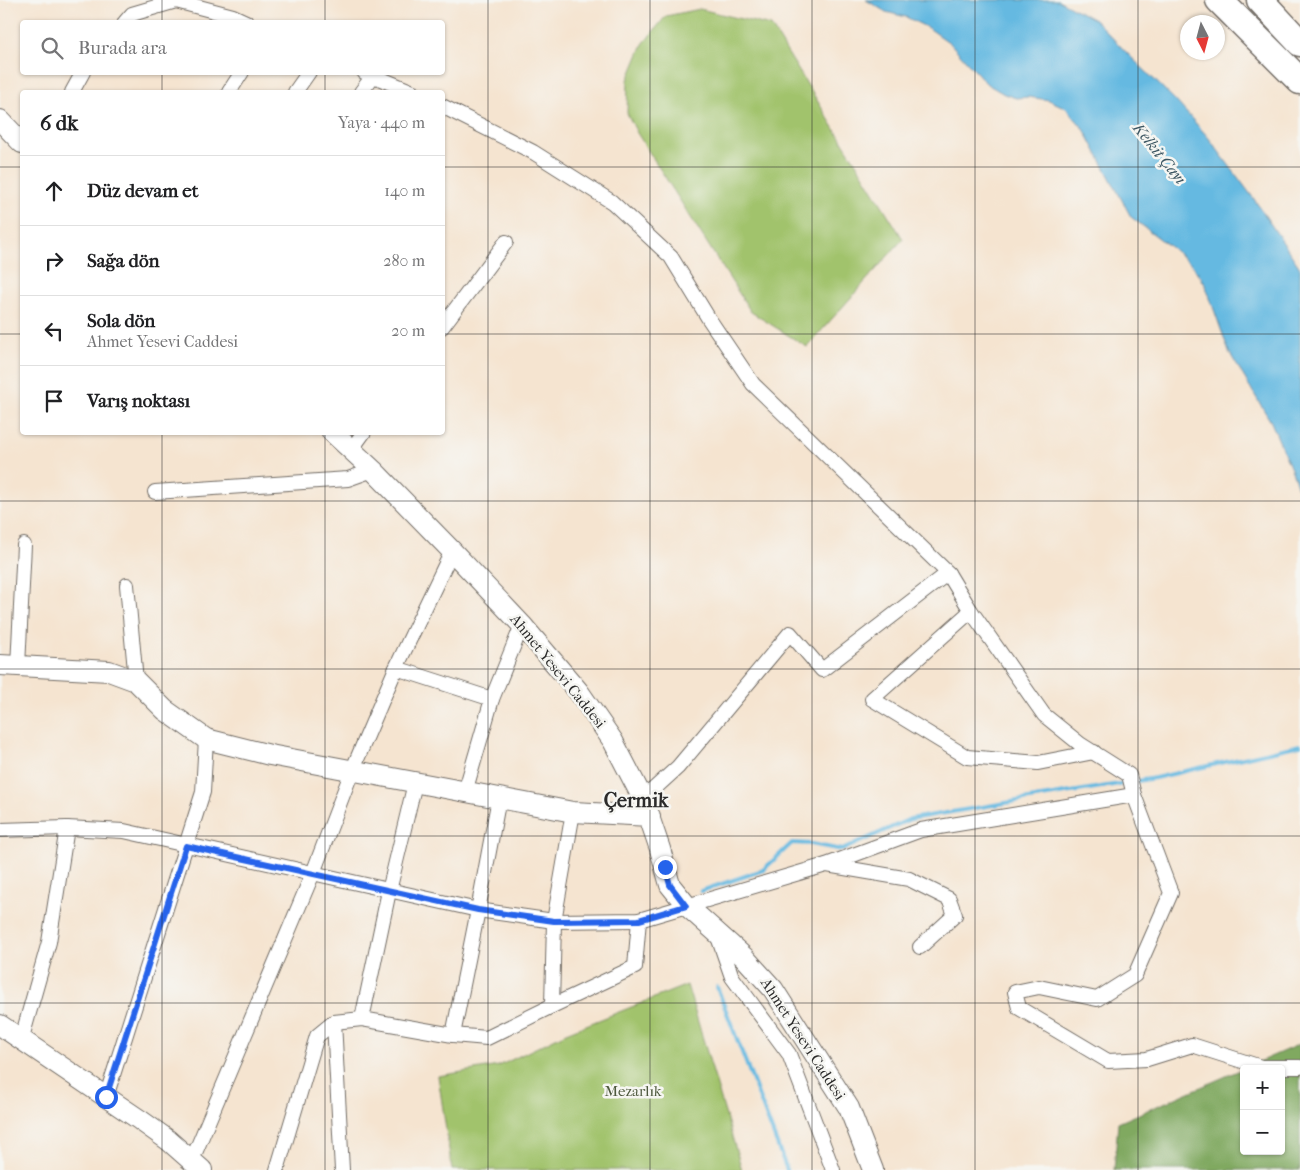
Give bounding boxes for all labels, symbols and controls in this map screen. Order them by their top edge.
north arrow [1180,15,1225,60]
search box [20,20,445,75]
icon: search [38,34,66,62]
text: Burada ara [78,37,167,59]
text: 6 dk [40,111,78,135]
text: Yaya · 440 m [338,113,425,132]
water label: Kelkit Çayı [1129,118,1190,188]
icon: ahead [40,177,68,205]
text: Düz devam et [87,180,198,202]
text: 140 m [384,181,425,200]
icon: right [40,247,68,275]
text: Sağa dön [87,250,160,272]
text: 280 m [383,251,425,270]
text: Sola dön [87,310,155,332]
icon: left [40,317,68,345]
text: 20 m [391,321,425,340]
text: Ahmet Yesevi Caddesi [87,332,238,351]
icon: arrive [40,387,68,415]
text: Varış noktası [87,390,190,412]
street label: Ahmet Yesevi Caddesi [506,610,610,732]
district label: Çermik [604,789,669,813]
route end [654,856,677,879]
street label: Ahmet Yesevi Caddesi [756,974,849,1104]
map controls [1240,1065,1285,1155]
button: + [1240,1065,1285,1110]
park label: Mezarlık [604,1082,662,1100]
route start [95,1086,118,1109]
button: − [1240,1110,1285,1155]

